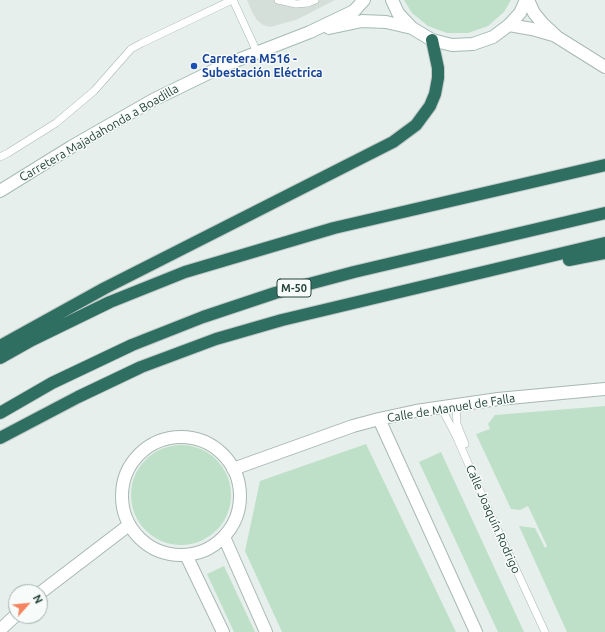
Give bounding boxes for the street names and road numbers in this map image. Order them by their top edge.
street label: Carretera Majadahonda a Boadilla [17,81,181,185]
road number: M-50 [277,279,311,297]
street label: Calle de Manuel de Falla [386,391,516,425]
street label: Calle Joaquín Rodrigo [463,462,523,576]

